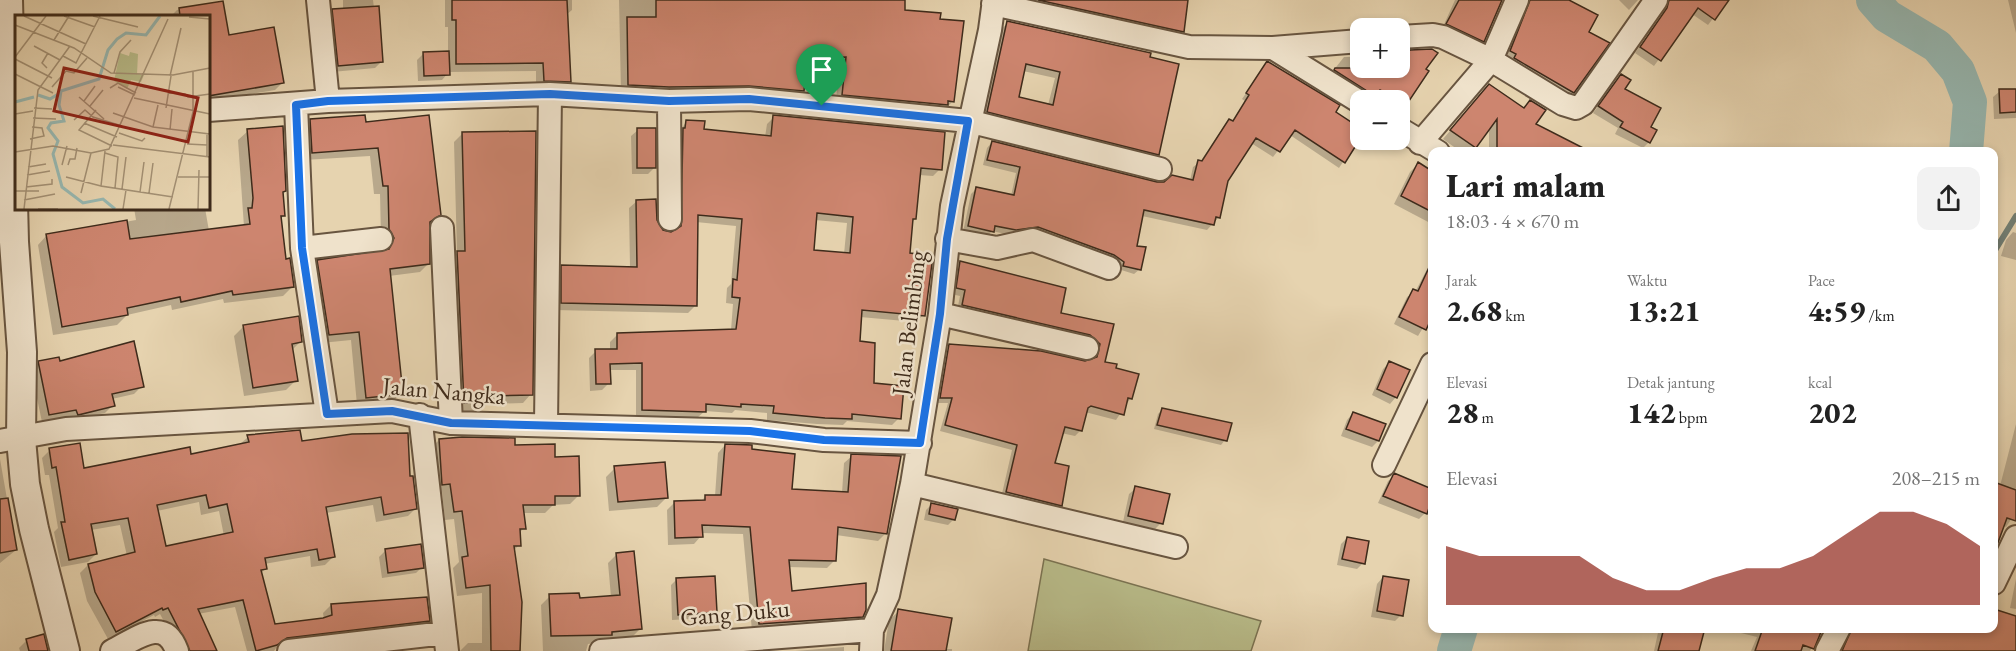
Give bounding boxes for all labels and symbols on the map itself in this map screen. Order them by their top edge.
inset map [15,15,210,210]
pin [796,44,847,106]
street label: Jalan Belimbing [884,248,933,399]
street label: Jalan Nangka [379,370,507,411]
street label: Gang Duku [679,592,791,633]

